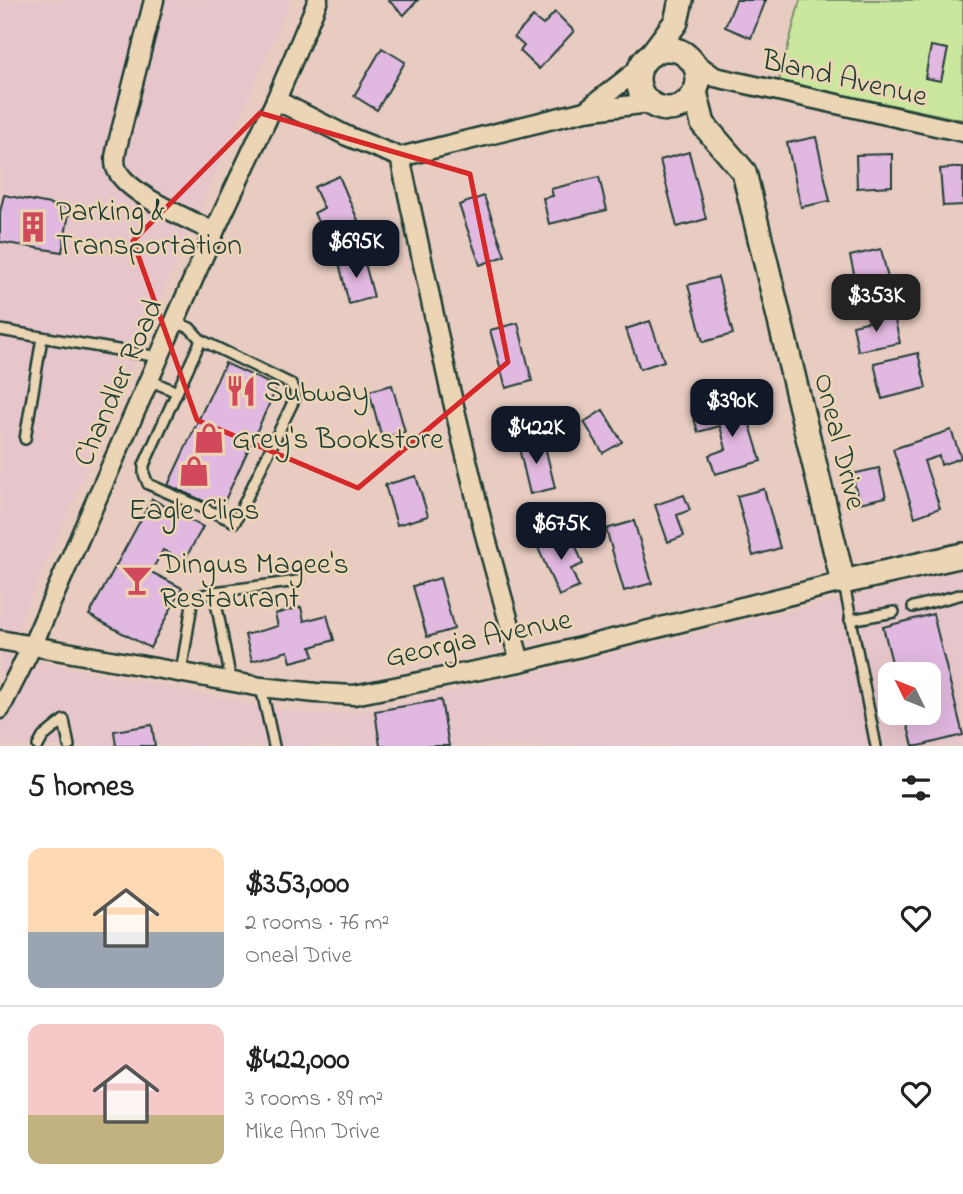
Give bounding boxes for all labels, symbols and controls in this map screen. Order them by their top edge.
street label: Bland Avenue [756,39,932,120]
place label: Parking & Transportation [56,191,242,269]
building icon: Parking & Transportation [16,210,50,244]
pin: $695K [307,220,405,280]
text: $695K [328,226,384,259]
pin: $353K [827,274,925,334]
text: $353K [847,280,905,313]
street label: Chandler Road [63,292,176,474]
street label: Oneal Drive [800,369,876,515]
place label: Subway [264,372,369,416]
restaurant icon: Subway [224,374,258,408]
pin: $390K [683,380,781,439]
text: $390K [706,385,758,418]
pin: $422K [487,406,585,466]
text: $422K [507,412,565,445]
place label: Grey's Bookstore [232,419,444,463]
shop icon: Grey's Bookstore [192,421,226,455]
shop icon: Eagle Clips [177,454,211,488]
place label: Eagle Clips [128,490,260,534]
pin: $675K [512,503,610,562]
text: $675K [532,508,590,541]
place label: Dingus Magee's Restaurant [159,544,349,622]
bar icon: Dingus Magee's Restaurant [120,563,154,597]
street label: Georgia Avenue [381,599,576,681]
north arrow [878,662,942,724]
map controls [878,662,941,725]
text: 5 homes [28,766,135,810]
icon: filters [897,769,935,807]
text: $353,000 [245,863,349,907]
icon: home [84,876,168,960]
icon: heart [897,899,935,937]
text: 2 rooms · 76 m² [245,907,389,940]
text: Oneal Drive [245,940,352,973]
text: $422,000 [245,1039,349,1083]
icon: home [84,1052,168,1136]
icon: heart [897,1075,935,1113]
text: 3 rooms · 89 m² [245,1083,383,1116]
text: Mike Ann Drive [245,1116,380,1149]

